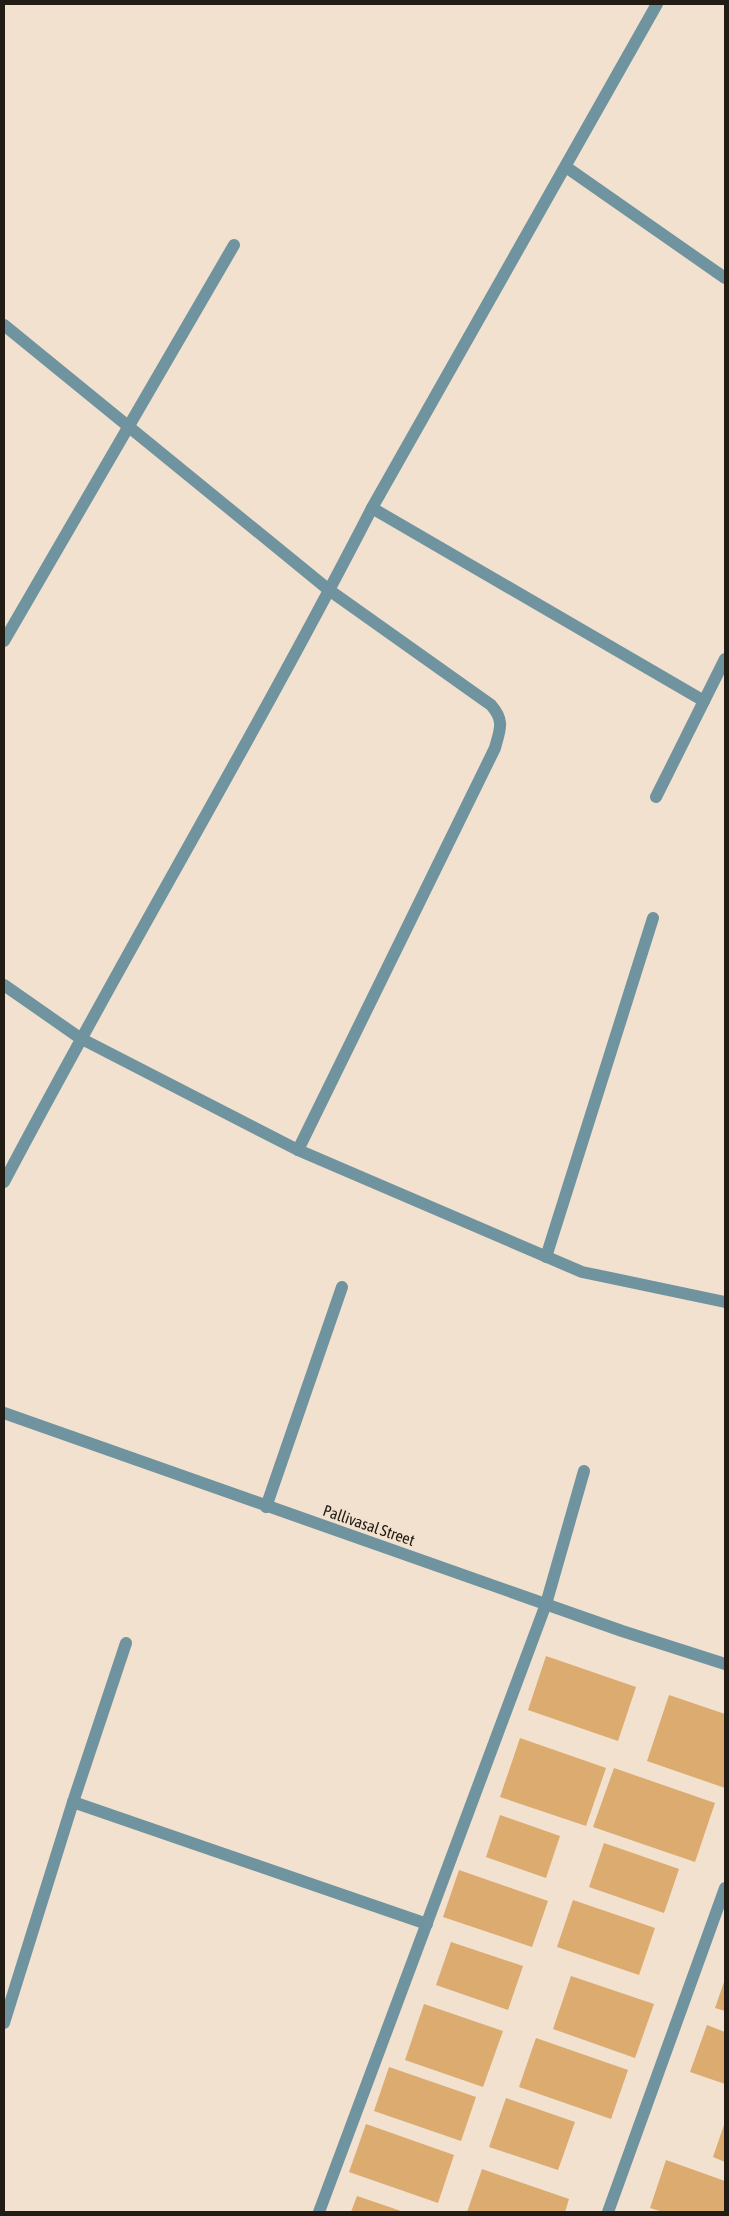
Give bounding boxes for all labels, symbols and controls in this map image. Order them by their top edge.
street label: Pallivasal Street [321,1501,418,1549]

